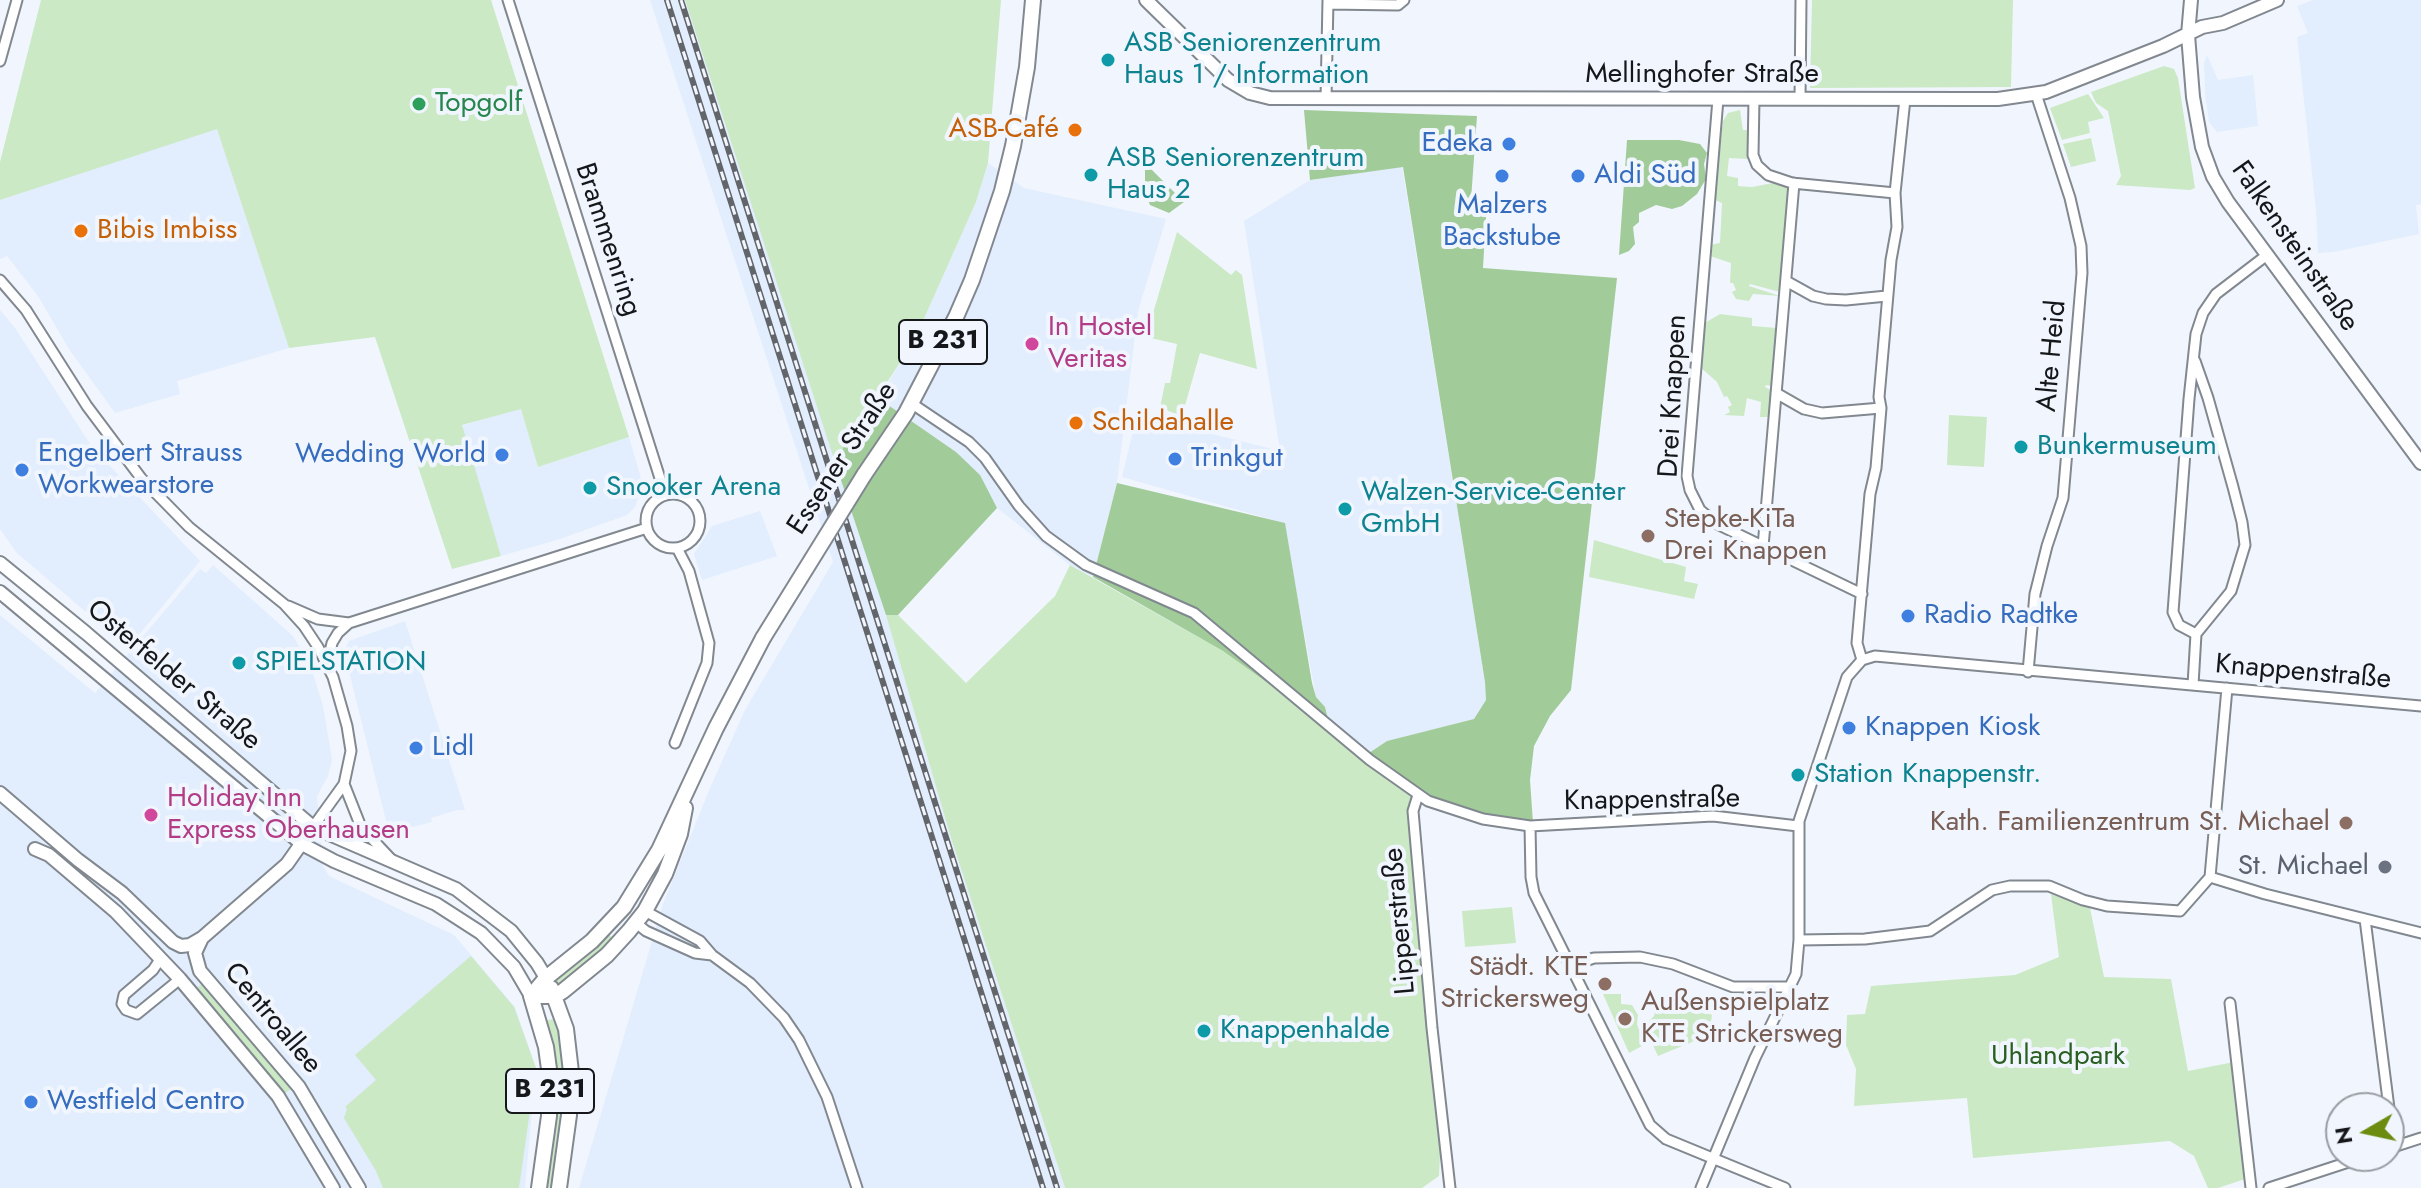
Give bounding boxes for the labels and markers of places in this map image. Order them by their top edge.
place label: ASB Seniorenzentrum Haus 1 / Information [1124,27,1382,93]
marker: ASB Seniorenzentrum Haus 1 / Information [1099,51,1117,69]
place label: Topgolf [435,87,522,121]
marker: Topgolf [410,95,428,113]
place label: ASB-Café [949,113,1059,147]
marker: ASB-Café [1066,121,1084,139]
place label: Edeka [1421,127,1493,161]
marker: Edeka [1500,135,1518,153]
place label: ASB Seniorenzentrum Haus 2 [1107,142,1365,208]
place label: Aldi Süd [1594,159,1697,193]
marker: ASB Seniorenzentrum Haus 2 [1082,166,1100,184]
marker: Malzers Backstube [1493,167,1511,185]
marker: Aldi Süd [1569,167,1587,185]
place label: Malzers Backstube [1443,189,1561,255]
place label: Bibis Imbiss [97,214,237,248]
marker: Bibis Imbiss [72,222,90,240]
place label: In Hostel Veritas [1048,311,1152,377]
marker: In Hostel Veritas [1023,335,1041,353]
place label: Schildahalle [1092,406,1234,440]
marker: Schildahalle [1067,414,1085,432]
place label: Bunkermuseum [2037,430,2217,464]
place label: Engelbert Strauss Workwearstore [38,437,242,503]
place label: Wedding World [295,438,486,472]
marker: Bunkermuseum [2012,438,2030,456]
place label: Trinkgut [1191,442,1283,476]
marker: Wedding World [493,446,511,464]
marker: Trinkgut [1166,450,1184,468]
marker: Engelbert Strauss Workwearstore [13,461,31,479]
place label: Snooker Arena [606,471,781,505]
place label: Walzen-Service-Center GmbH [1361,476,1626,542]
marker: Snooker Arena [581,479,599,497]
marker: Walzen-Service-Center GmbH [1336,500,1354,518]
place label: Stepke-KiTa Drei Knappen [1664,503,1827,569]
marker: Stepke-KiTa Drei Knappen [1639,527,1657,545]
place label: Radio Radtke [1924,599,2078,633]
marker: Radio Radtke [1899,607,1917,625]
place label: SPIELSTATION [255,646,426,680]
marker: SPIELSTATION [230,654,248,672]
place label: Knappen Kiosk [1865,711,2040,745]
marker: Knappen Kiosk [1840,719,1858,737]
place label: Lidl [432,731,474,765]
marker: Lidl [407,739,425,757]
place label: Station Knappenstr. [1814,758,2041,792]
marker: Station Knappenstr. [1789,766,1807,784]
place label: Holiday Inn Express Oberhausen [167,782,410,848]
marker: Holiday Inn Express Oberhausen [142,806,160,824]
place label: Kath. Familienzentrum St. Michael [1930,806,2330,840]
marker: Kath. Familienzentrum St. Michael [2337,814,2355,832]
place label: St. Michael [2238,850,2369,884]
marker: St. Michael [2376,858,2394,876]
place label: Städt. KTE Strickersweg [1441,951,1589,1017]
marker: Städt. KTE Strickersweg [1596,975,1614,993]
place label: Außenspielplatz KTE Strickersweg [1641,986,1843,1052]
marker: Außenspielplatz KTE Strickersweg [1616,1010,1634,1028]
place label: Knappenhalde [1220,1014,1390,1048]
marker: Knappenhalde [1195,1022,1213,1040]
place label: Westfield Centro [47,1085,245,1119]
marker: Westfield Centro [22,1093,40,1111]

